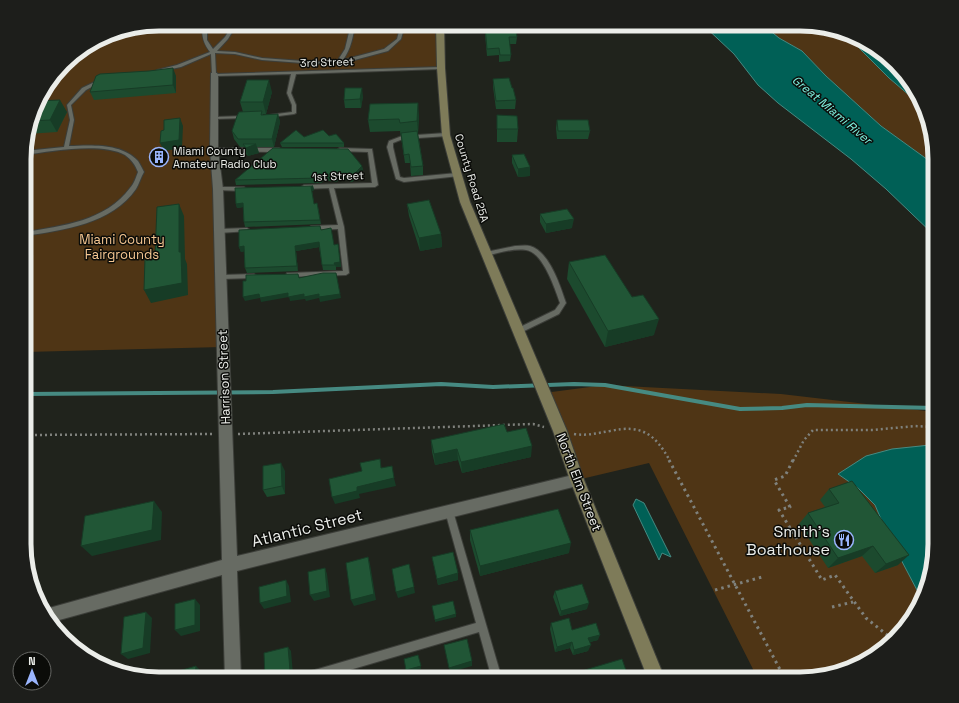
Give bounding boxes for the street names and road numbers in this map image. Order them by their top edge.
street label: 3rd Street [300,54,354,70]
street label: County Road 25A [452,132,492,224]
street label: 1st Street [312,168,364,184]
street label: Harrison Street [214,329,234,425]
street label: North Elm Street [552,431,606,533]
street label: Atlantic Street [249,504,365,552]

